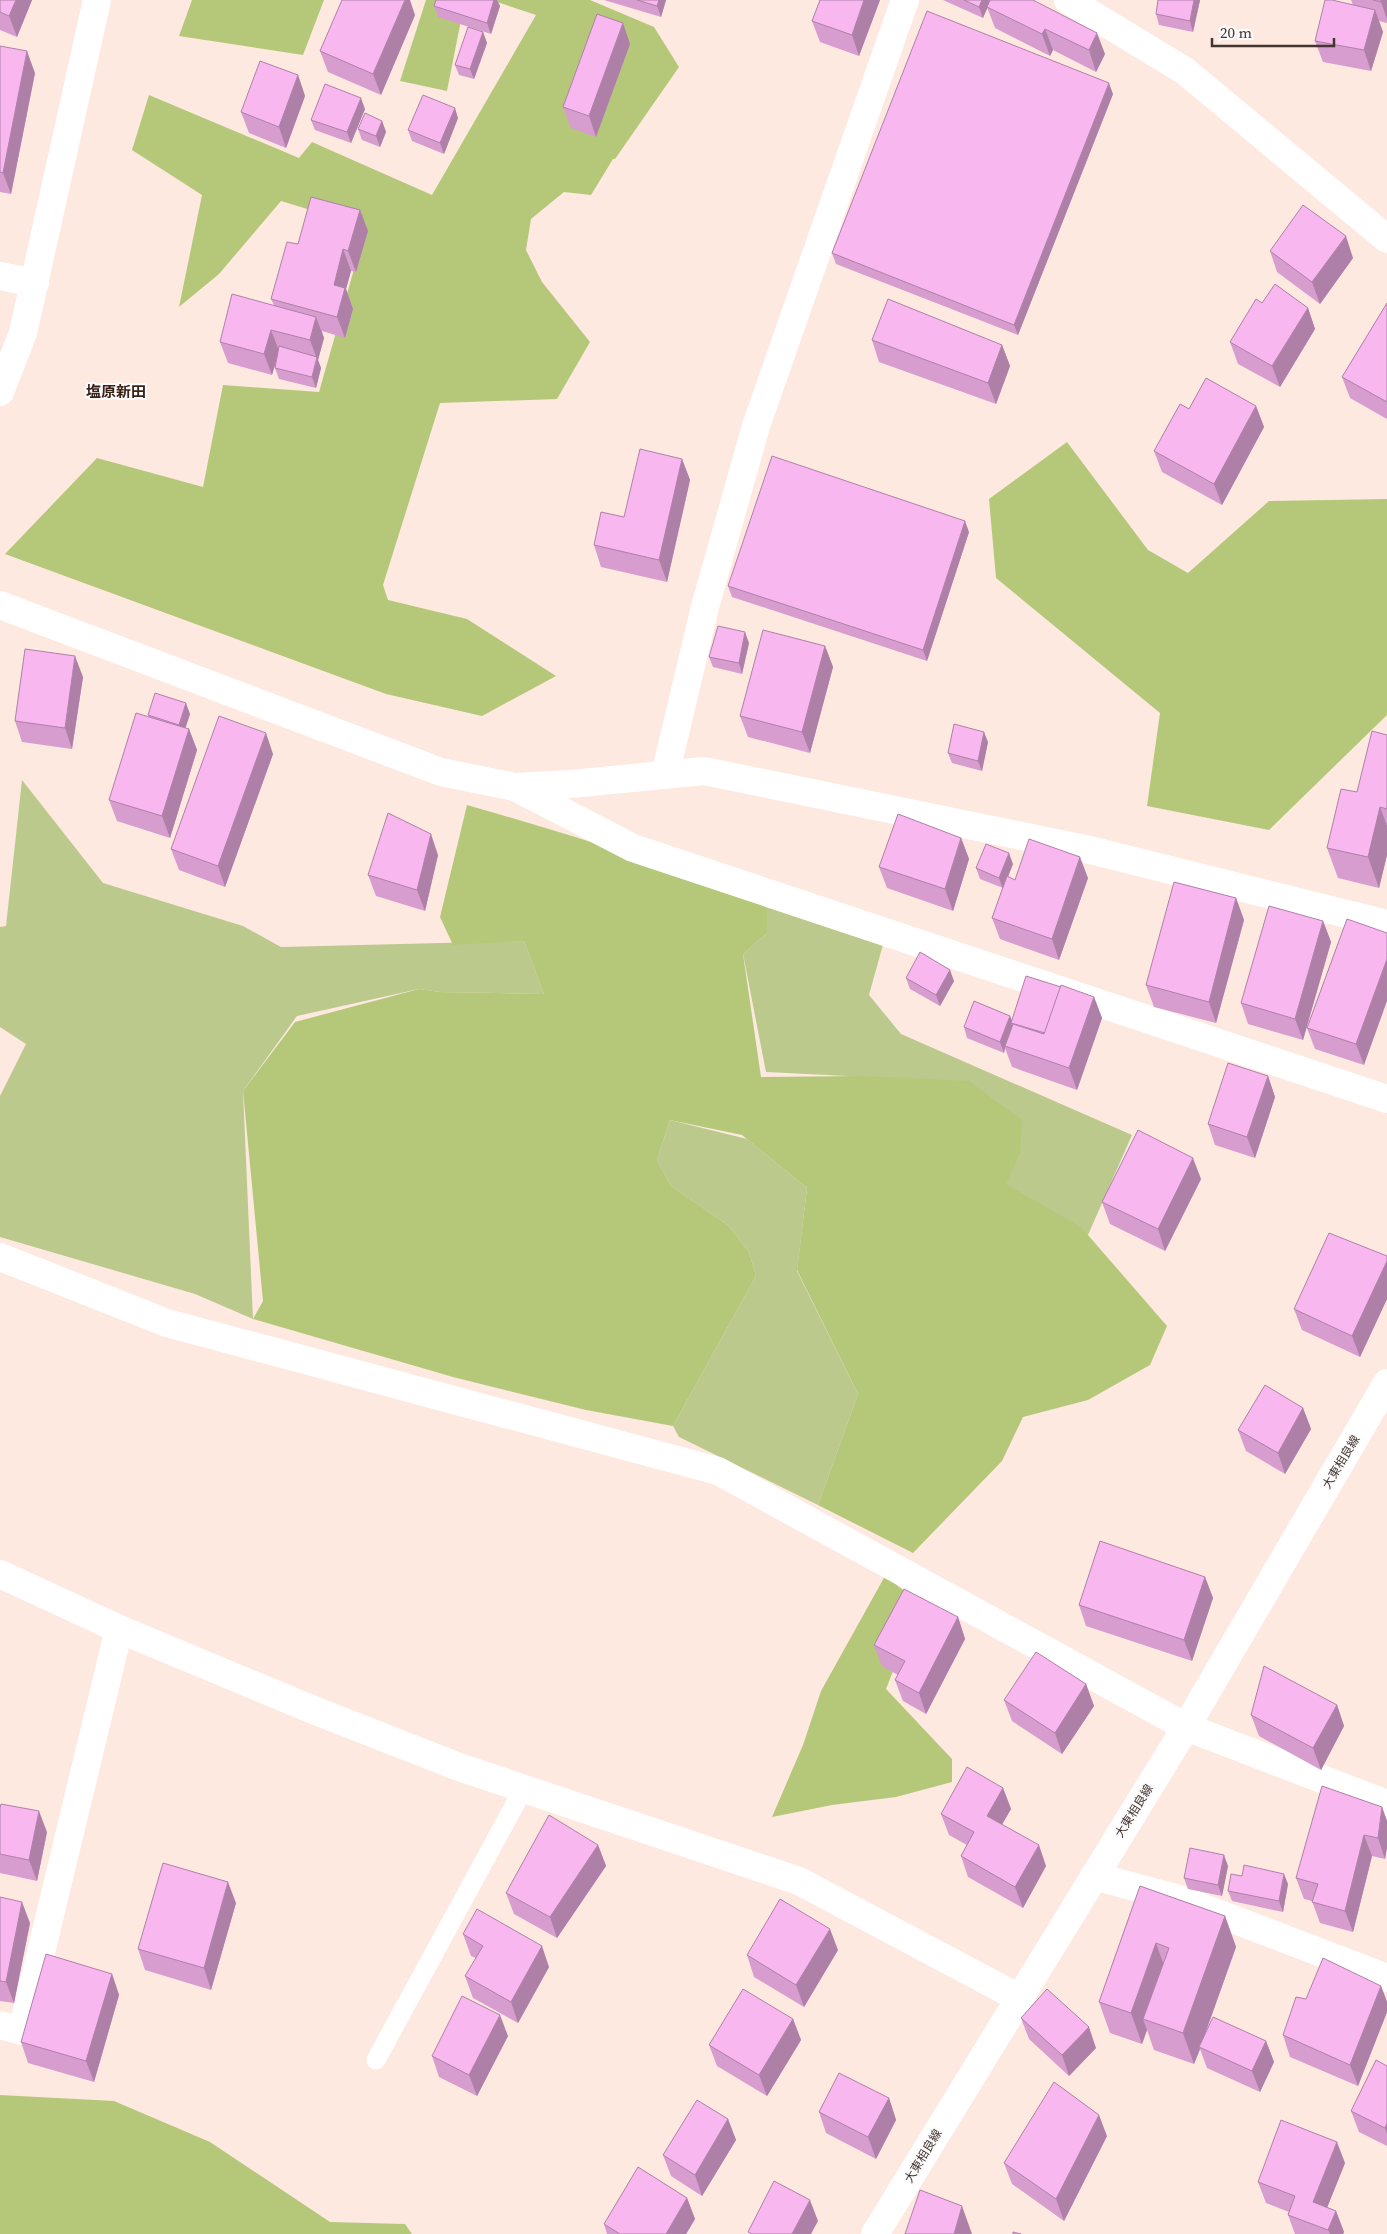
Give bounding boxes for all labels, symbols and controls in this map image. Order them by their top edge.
scale bar [1212,15,1334,47]
text: 20 m [1220,22,1252,43]
district label: 塩原新田 [86,381,146,402]
street label: 大東相良線 [1319,1432,1363,1492]
street label: 大東相良線 [1111,1781,1157,1841]
street label: 大東相良線 [901,2126,945,2186]

